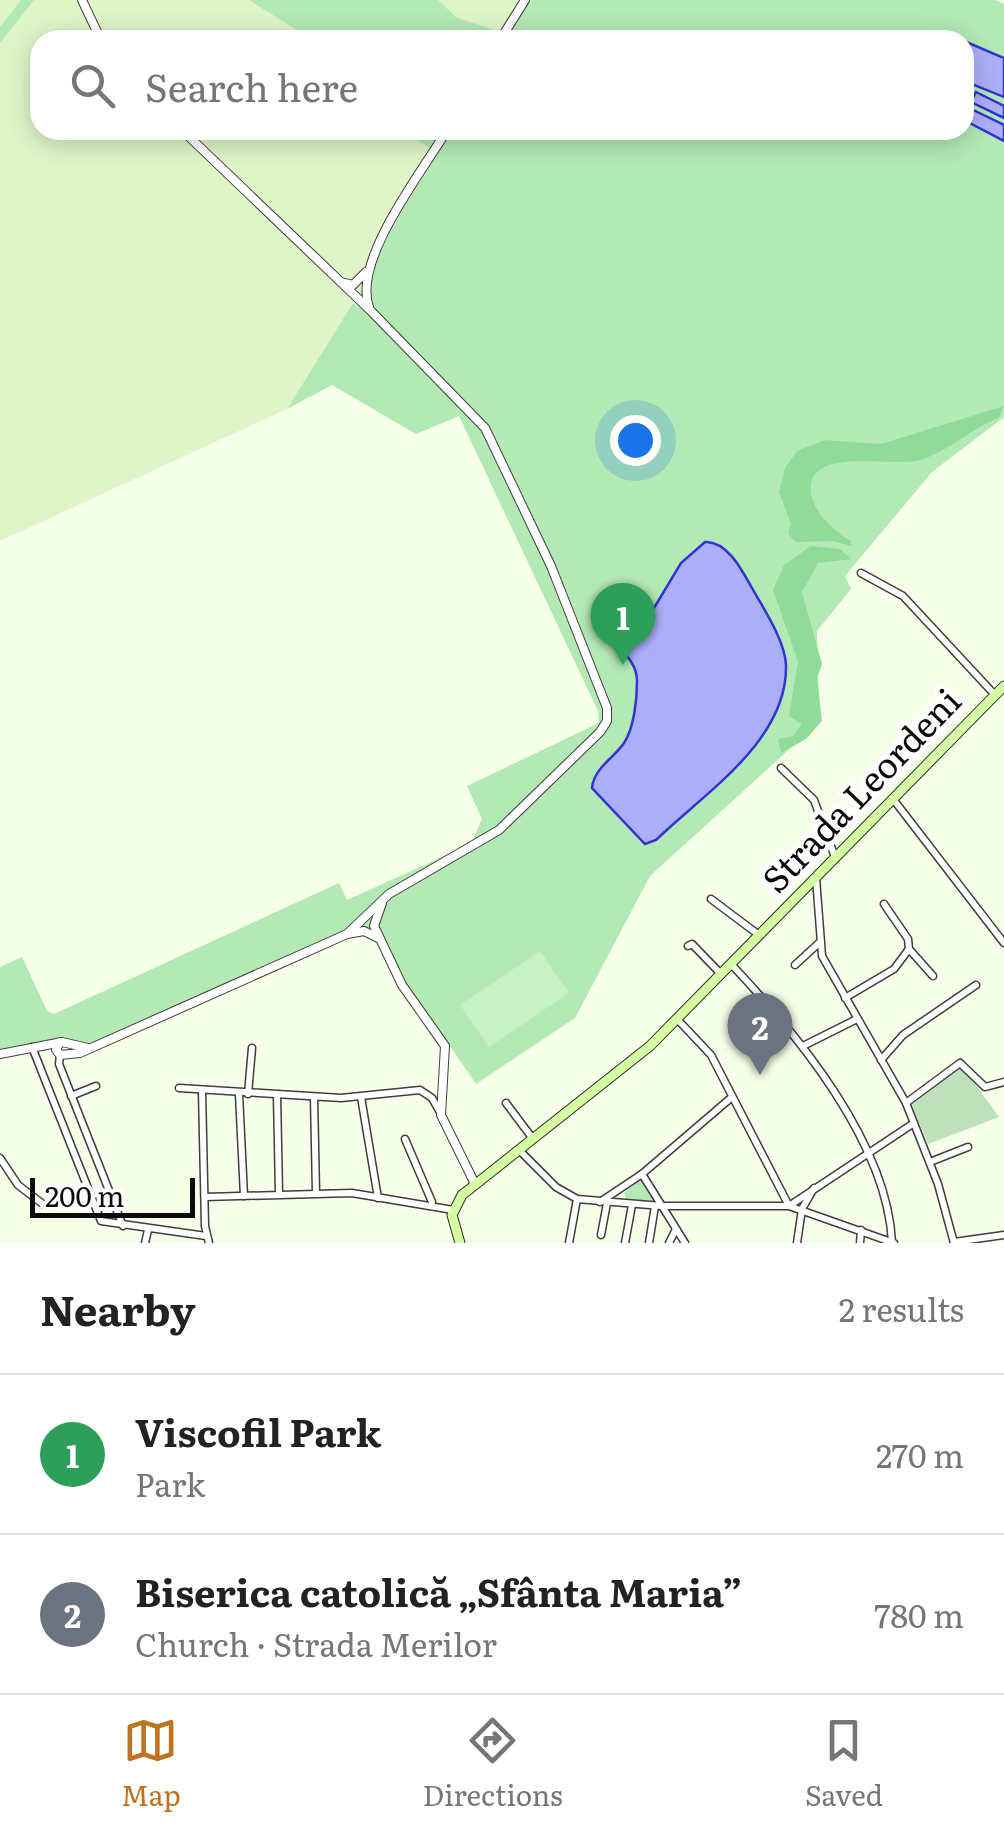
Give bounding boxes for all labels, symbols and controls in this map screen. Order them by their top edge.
search box [30,30,974,140]
text: Search here [145,57,358,114]
icon: search [65,58,120,113]
your location [610,415,661,466]
pin: 1 [590,582,656,665]
street label: Strada Leordeni [748,675,971,903]
pin: 2 [728,992,792,1075]
scale bar [30,1173,195,1218]
text: 200 m [45,1174,124,1216]
text: Nearby [40,1277,196,1339]
text: 2 results [839,1284,964,1332]
text: Viscofil Park [135,1402,381,1459]
text: 1 [66,1430,79,1478]
text: 270 m [876,1430,964,1478]
text: Park [135,1459,205,1507]
text: Biserica catolică „Sfânta Maria” [135,1562,742,1619]
text: 2 [64,1590,81,1638]
text: 780 m [874,1590,964,1638]
text: Church · Strada Merilor [135,1619,497,1667]
tab: Map [121,1713,181,1815]
tab: Directions [423,1713,563,1815]
tab: Saved [805,1713,883,1815]

